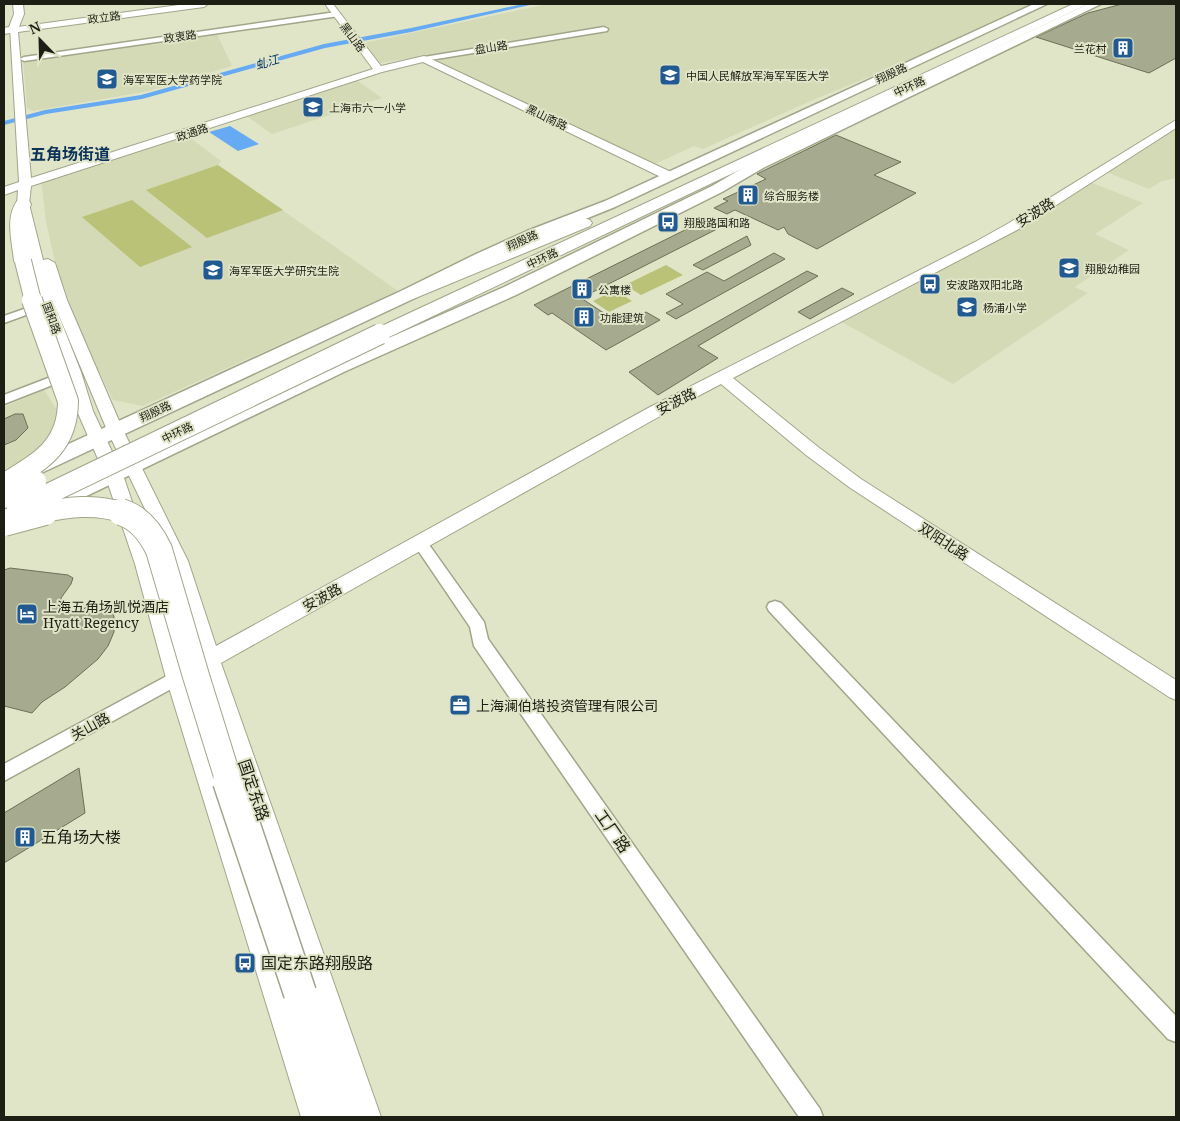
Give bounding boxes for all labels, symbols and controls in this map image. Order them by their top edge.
street label: 政立路 [87,7,121,27]
north arrow [15,15,65,65]
text: N [26,17,44,38]
street label: 黑山路 [337,19,369,55]
street label: 政衷路 [163,26,197,46]
building icon: 兰花村 [1111,36,1135,60]
street label: 盘山路 [474,37,508,57]
place label: 兰花村 [1074,41,1107,56]
water label: 虬江 [253,50,283,73]
street label: 翔殷路 [873,59,909,87]
school or university icon: 中国人民解放军海军军医大学 [658,63,682,87]
school or university icon: 海军军医大学药学院 [95,67,119,91]
place label: 中国人民解放军海军军医大学 [686,68,829,83]
place label: 海军军医大学药学院 [123,72,222,87]
street label: 中环路 [891,72,927,100]
school or university icon: 上海市六一小学 [301,95,325,119]
place label: 上海市六一小学 [329,100,406,115]
street label: 黑山南路 [524,101,570,133]
street label: 政通路 [174,120,210,144]
district label: 五角场街道 [30,143,110,165]
building icon: 综合服务楼 [736,183,760,207]
place label: 综合服务楼 [764,188,819,203]
street label: 安波路 [1012,193,1058,231]
bus stop icon: 翔殷路国和路 [656,210,680,234]
place label: 翔殷路国和路 [684,215,750,230]
street label: 翔殷路 [504,226,540,254]
street label: 中环路 [524,244,560,272]
school or university icon: 翔殷幼稚园 [1057,256,1081,280]
school or university icon: 海军军医大学研究生院 [201,258,225,282]
place label: 翔殷幼稚园 [1085,261,1140,276]
place label: 海军军医大学研究生院 [229,263,339,278]
bus stop icon: 安波路双阳北路 [918,272,942,296]
building icon: 公寓楼 [570,277,594,301]
place label: 安波路双阳北路 [946,277,1023,292]
place label: 公寓楼 [598,282,631,297]
school or university icon: 杨浦小学 [955,295,979,319]
street label: 国和路 [39,300,65,336]
place label: 杨浦小学 [983,300,1027,315]
building icon: 功能建筑 [572,305,596,329]
place label: 功能建筑 [600,310,644,325]
street label: 安波路 [653,383,699,419]
street label: 翔殷路 [137,397,173,425]
street label: 中环路 [159,418,195,446]
street label: 双阳北路 [915,518,973,564]
street label: 安波路 [299,579,345,615]
place label: 上海五角场凯悦酒店 Hyatt Regency [43,597,169,632]
hotel icon: 上海五角场凯悦酒店 Hyatt Regency [15,602,39,626]
office icon: 上海澜伯塔投资管理有限公司 [448,693,472,717]
place label: 上海澜伯塔投资管理有限公司 [476,696,658,715]
street label: 关山路 [67,708,113,744]
street label: 国定东路 [233,756,275,824]
street label: 工厂路 [590,805,636,857]
building icon: 五角场大楼 [13,825,37,849]
place label: 五角场大楼 [41,826,121,848]
bus stop icon: 国定东路翔殷路 [233,951,257,975]
place label: 国定东路翔殷路 [261,952,373,974]

